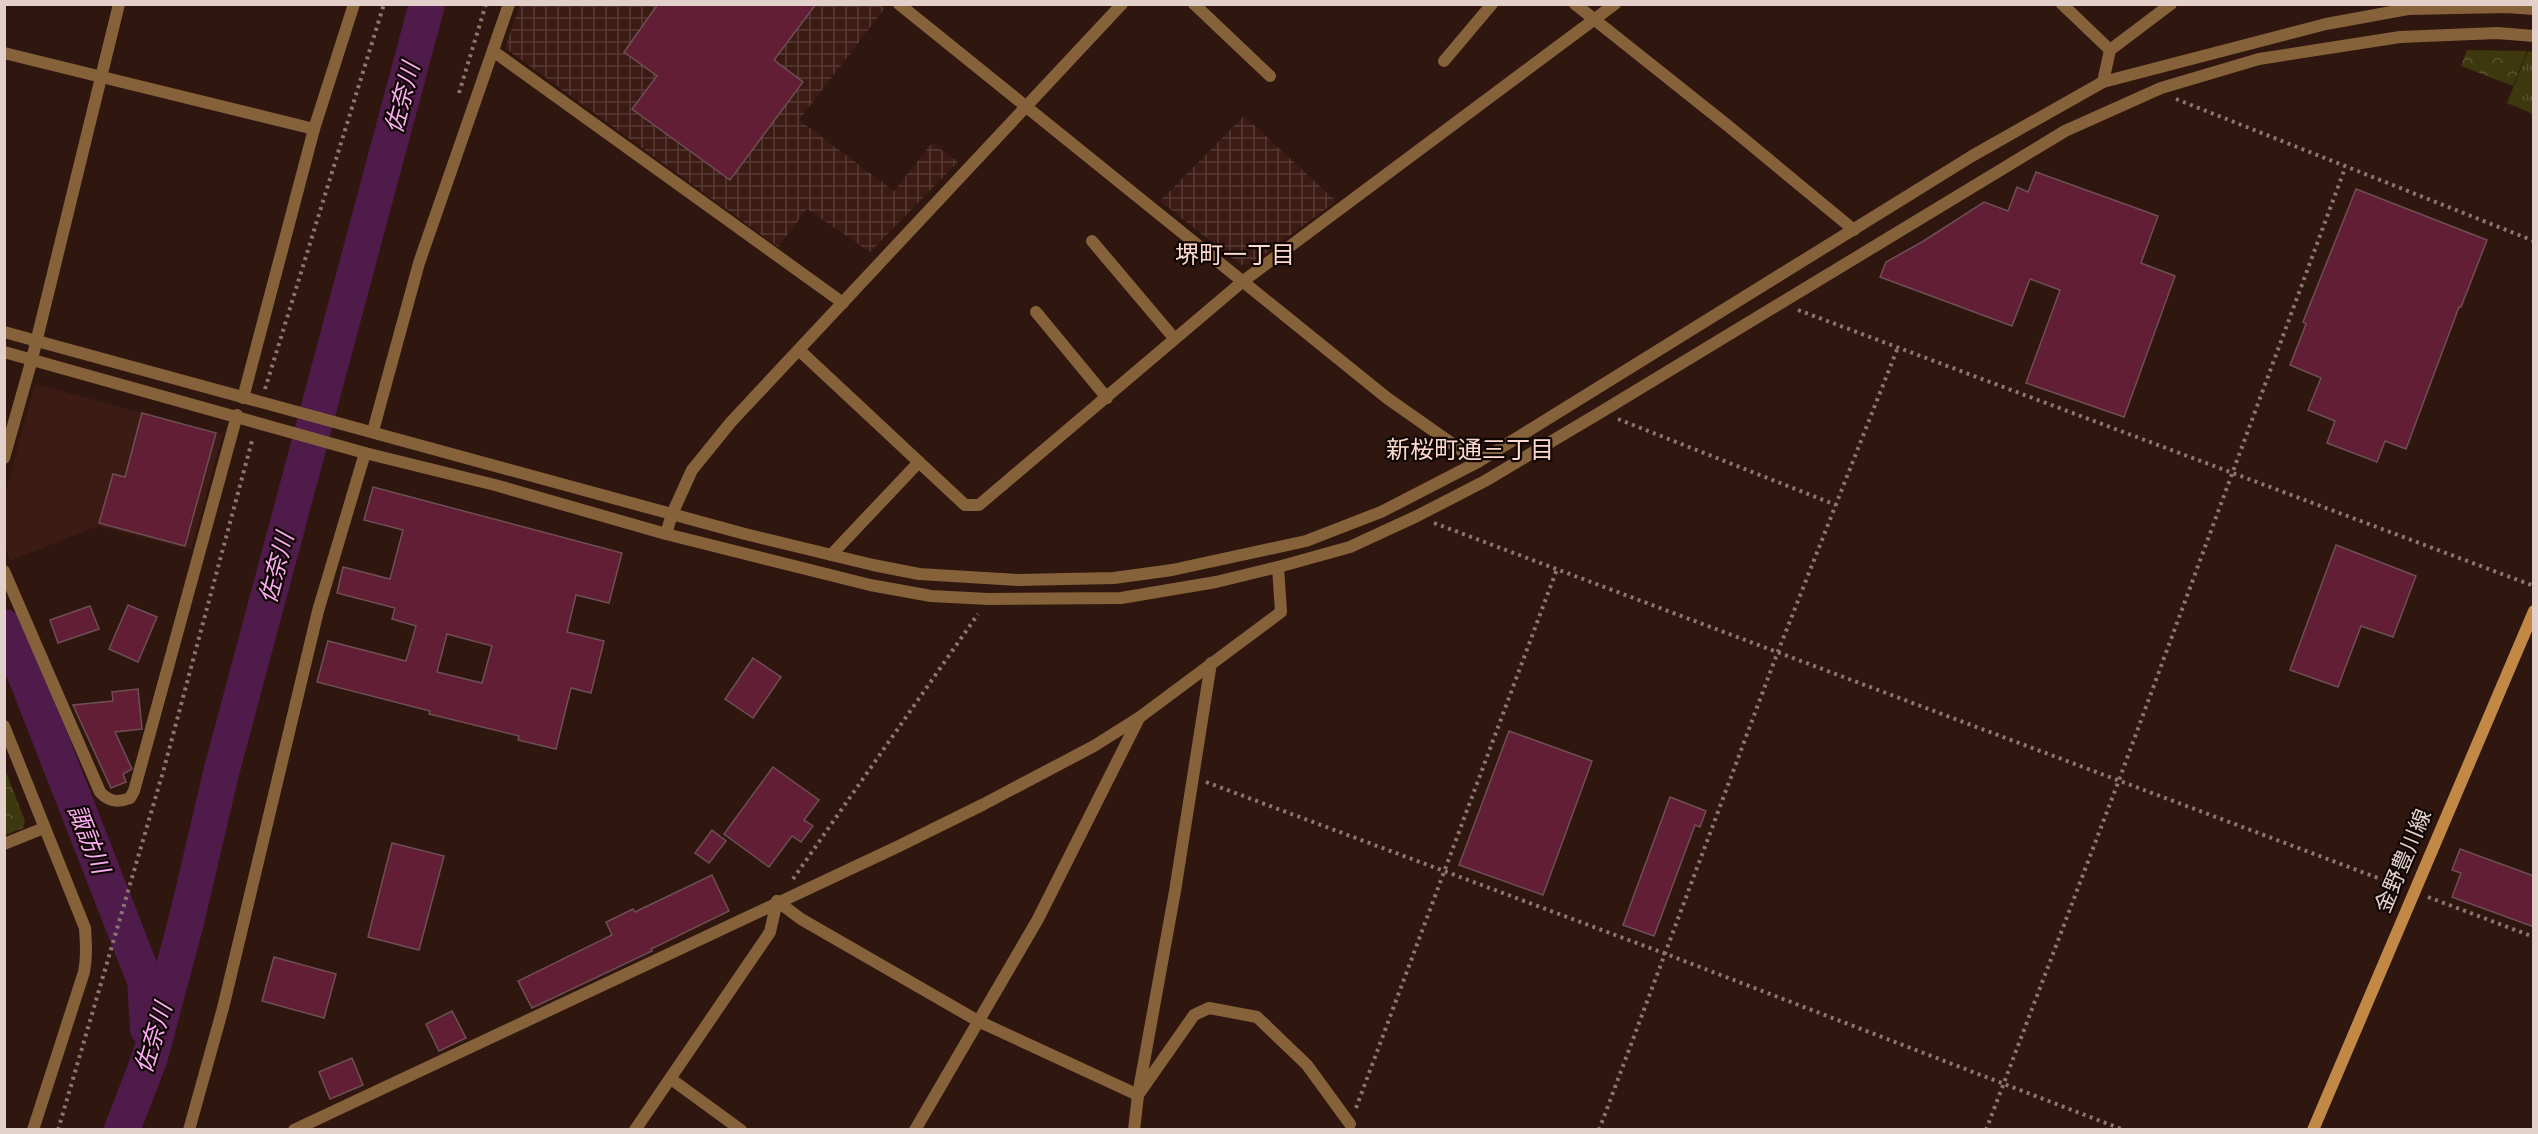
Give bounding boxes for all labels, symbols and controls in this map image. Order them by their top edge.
water label: 佐奈川 [379,57,426,137]
district label: 堺町一丁目 [1175,240,1295,269]
district label: 新桜町通三丁目 [1386,435,1554,464]
water label: 佐奈川 [253,527,300,607]
water label: 諏訪川 [62,800,117,881]
street label: 金野豊川線 [2369,805,2437,917]
water label: 佐奈川 [129,996,178,1077]

